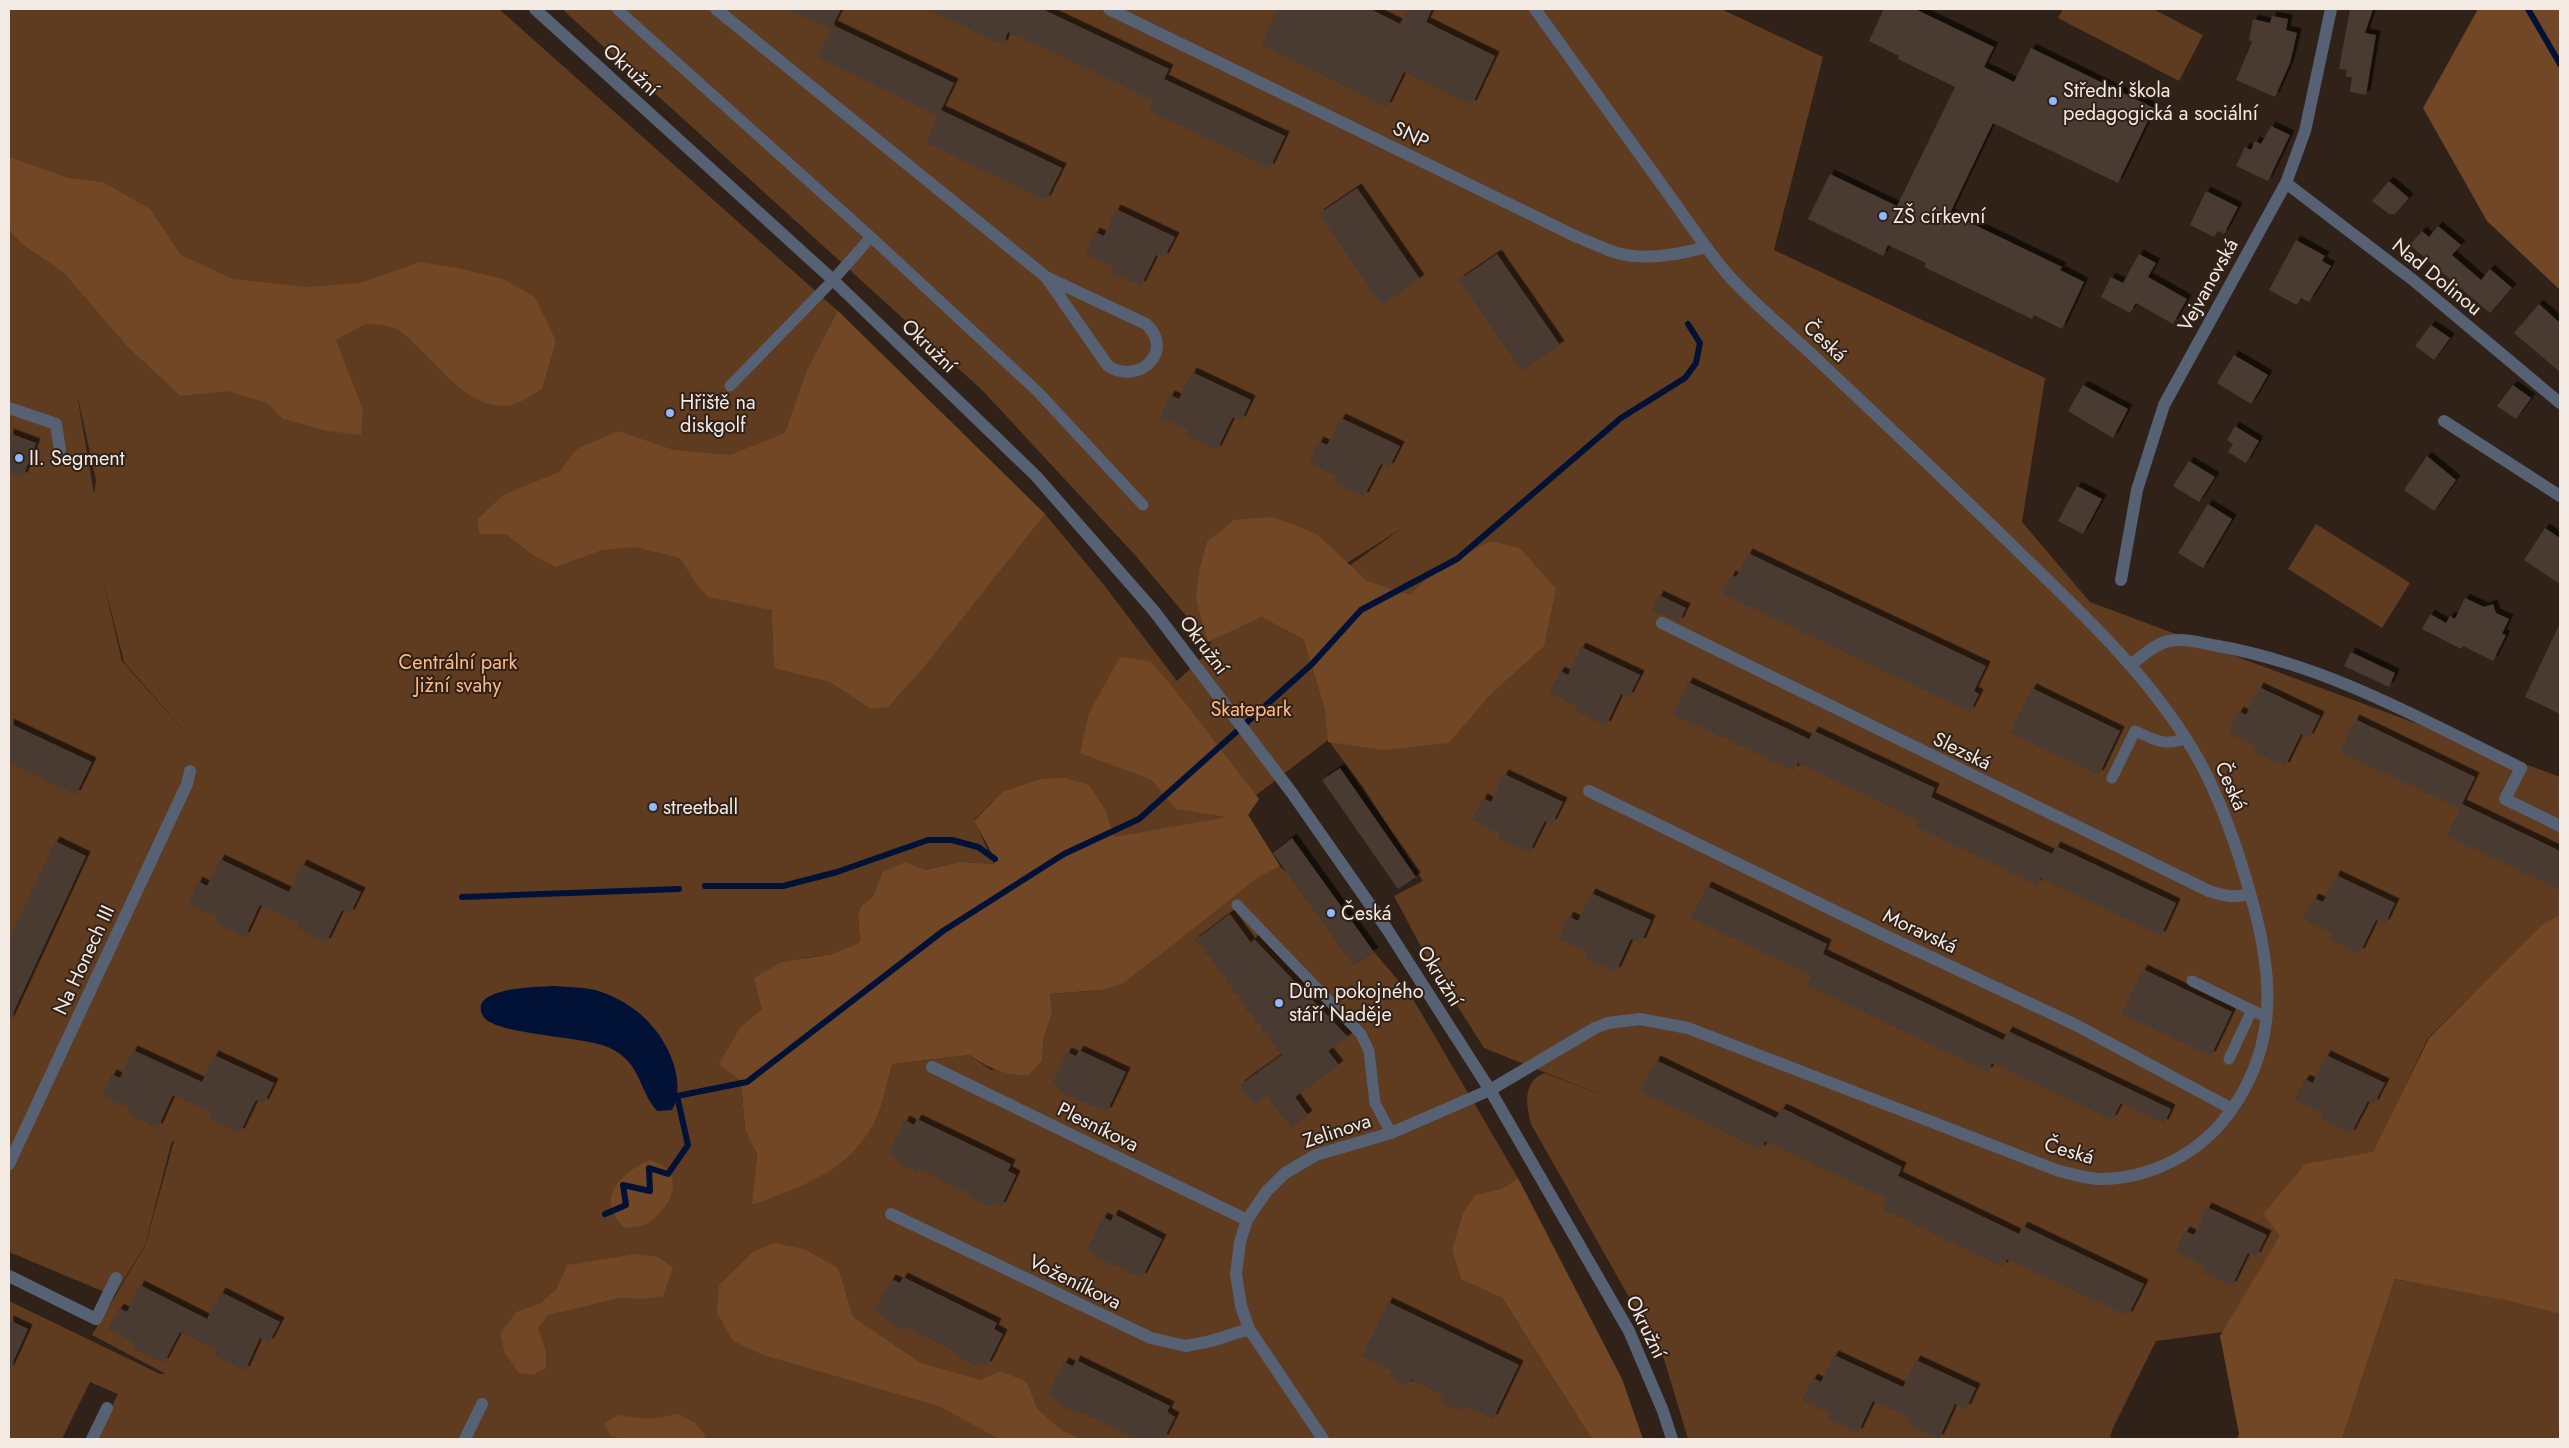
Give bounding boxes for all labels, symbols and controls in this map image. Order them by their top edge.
street label: Okružní [596,37,666,104]
place label: Střední škola pedagogická a sociální [2063,76,2259,128]
marker: Střední škola pedagogická a sociální [2047,95,2059,107]
street label: SNP [1388,114,1434,156]
place label: ZŠ církevní [1893,202,1986,231]
marker: ZŠ církevní [1877,210,1889,222]
street label: Nad Dolinou [2386,232,2488,322]
street label: Vejvanovská [2171,233,2245,337]
street label: Okružní [895,312,964,380]
street label: Česká [1797,313,1853,369]
place label: Hřiště na diskgolf [680,388,756,440]
marker: Hřiště na diskgolf [664,407,676,419]
place label: II. Segment [29,444,125,473]
marker: II. Segment [13,452,25,464]
street label: Okružní [1172,610,1236,681]
park label: Centrální park Jižní svahy [399,648,518,700]
park label: Skatepark [1210,695,1292,724]
street label: Slezská [1928,725,1996,777]
street label: Česká [2207,757,2255,815]
place label: streetball [663,793,738,822]
marker: streetball [647,801,659,813]
place label: Česká [1341,899,1392,928]
street label: Na Honech III [46,900,122,1020]
street label: Moravská [1878,901,1962,961]
marker: Česká [1325,907,1337,919]
street label: Okružní [1410,940,1470,1013]
place label: Dům pokojného stáří Naděje [1289,977,1424,1029]
marker: Dům pokojného stáří Naděje [1273,997,1285,1009]
street label: Plesníkova [1052,1095,1144,1159]
street label: Zelinova [1299,1106,1375,1156]
street label: Česká [2041,1130,2097,1172]
street label: Voženílkova [1024,1247,1126,1317]
street label: Okružní [1618,1291,1674,1364]

